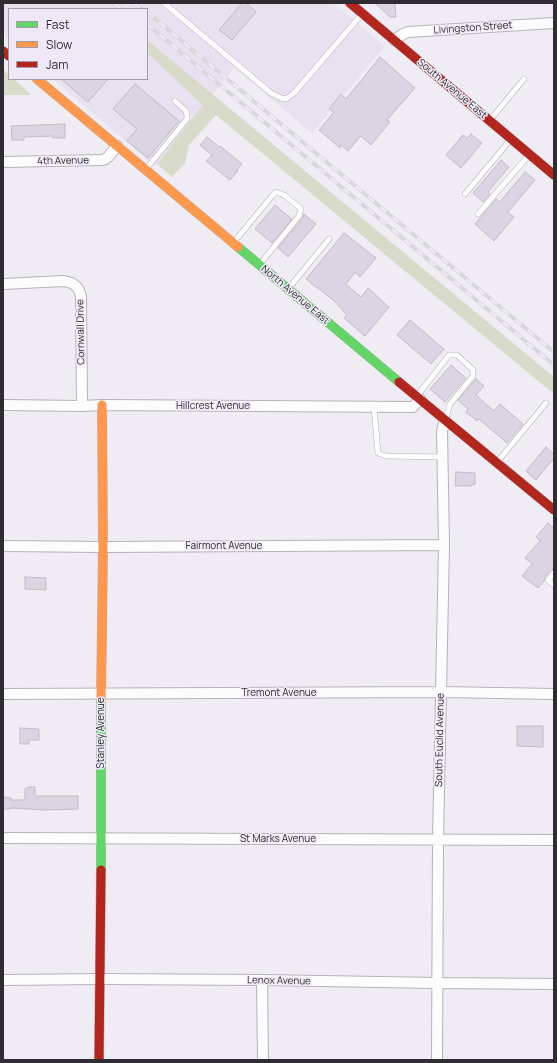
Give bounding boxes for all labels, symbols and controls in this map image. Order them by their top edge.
legend [8,8,148,80]
text: Fast [46,16,70,33]
street label: Livingston Street [433,19,513,37]
text: Slow [46,36,72,53]
text: Jam [46,56,68,73]
street label: South Avenue East [415,57,489,121]
street label: 4th Avenue [37,155,89,167]
street label: North Avenue East [259,263,331,327]
street label: Cornwall Drive [74,299,88,365]
street label: Hillcrest Avenue [176,400,250,412]
street label: Fairmont Avenue [186,540,262,552]
street label: Tremont Avenue [241,687,317,699]
street label: South Euclid Avenue [433,693,447,787]
street label: Stanley Avenue [95,697,107,769]
street label: St Marks Avenue [240,833,316,845]
street label: Lenox Avenue [247,974,311,988]

